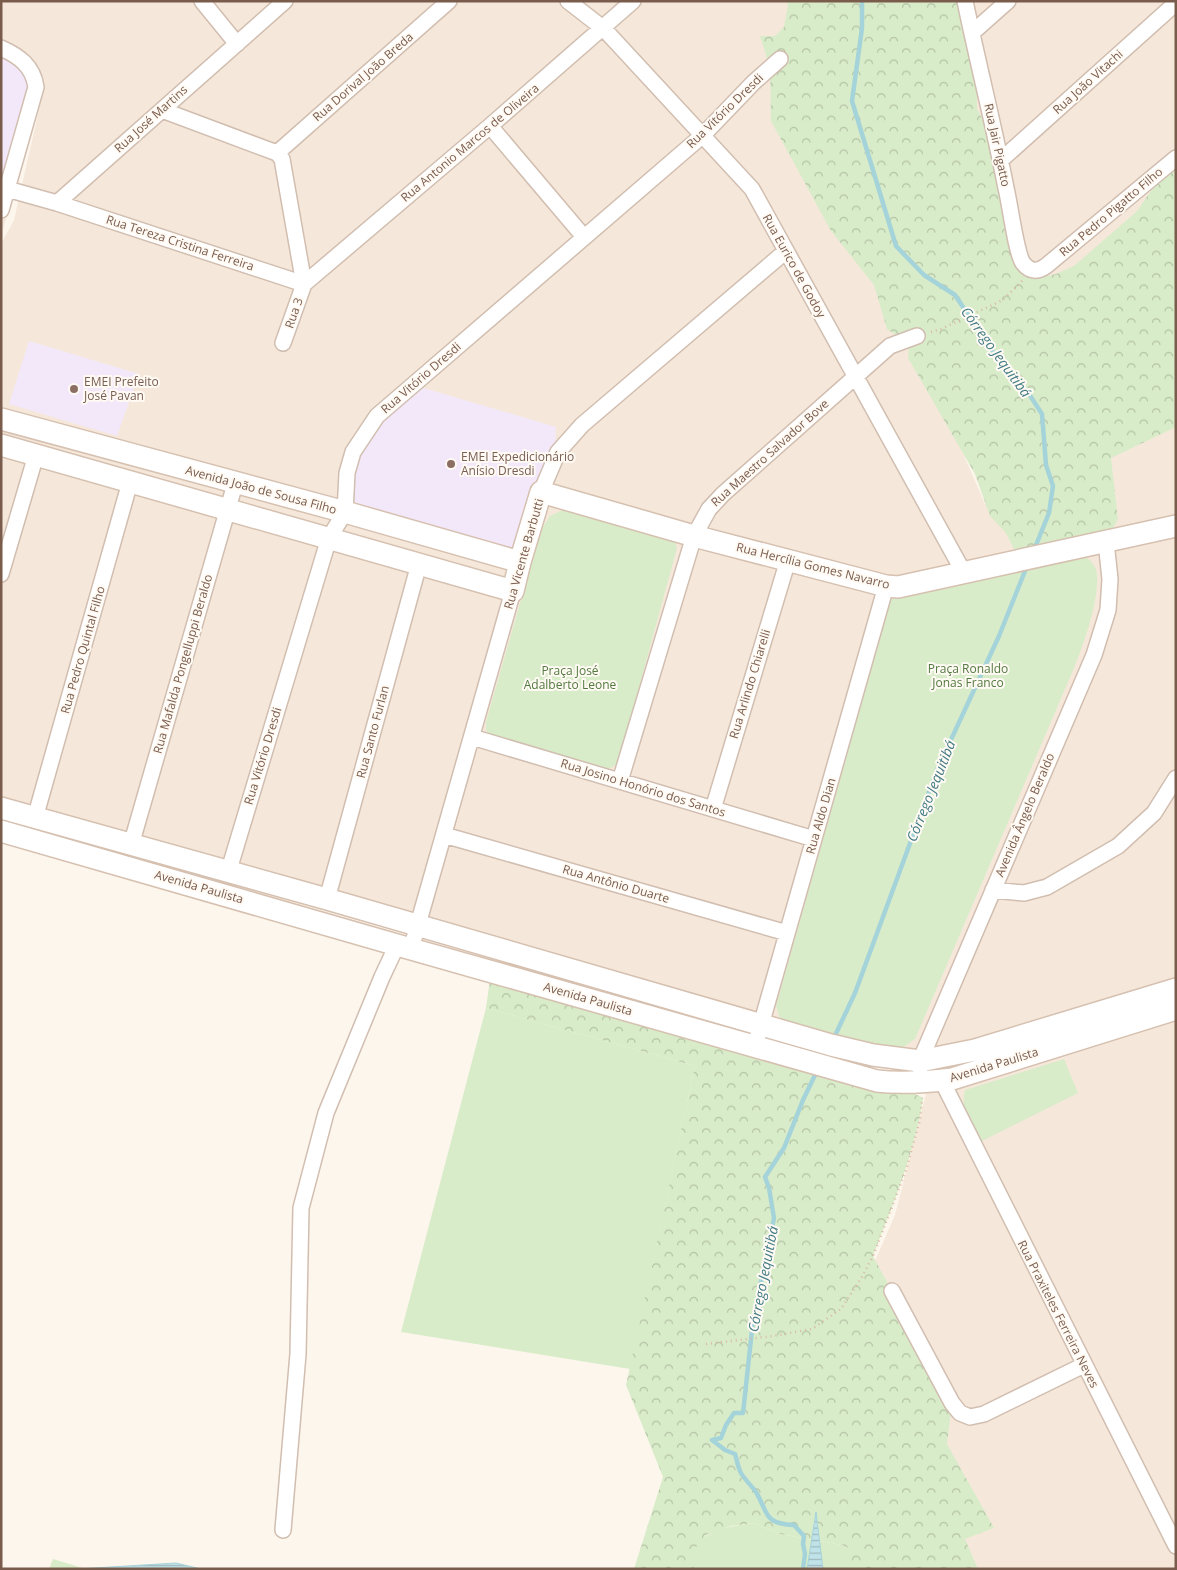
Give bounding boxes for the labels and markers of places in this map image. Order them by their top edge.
place label: EMEI Prefeito José Pavan [83,373,159,404]
marker: EMEI Prefeito José Pavan [68,383,80,395]
place label: EMEI Expedicionário Anísio Dresdi [461,448,574,479]
marker: EMEI Expedicionário Anísio Dresdi [445,458,457,470]

